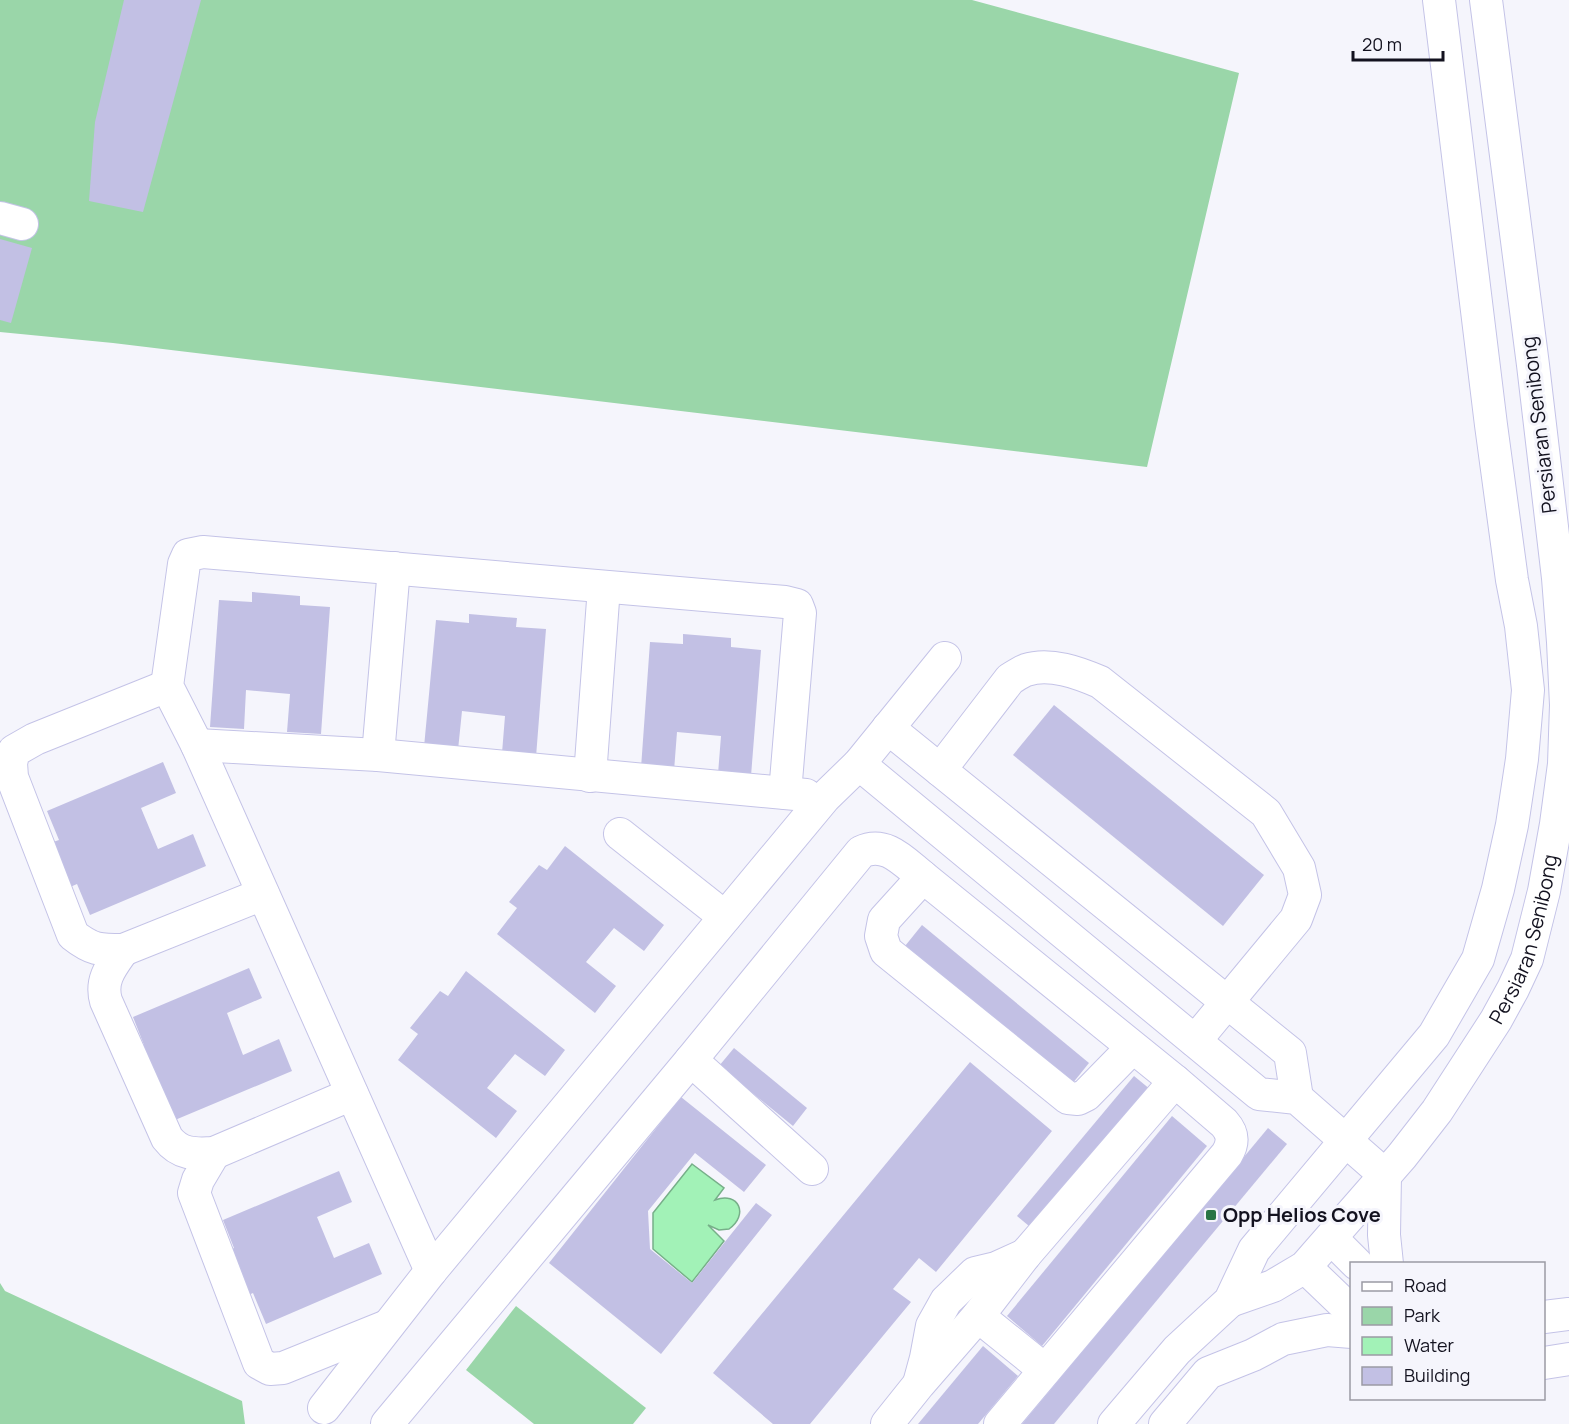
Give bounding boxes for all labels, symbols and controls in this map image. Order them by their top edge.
scale bar [1353,24,1443,62]
text: 20 m [1362,32,1402,56]
street label: Persiaran Senibong [1514,335,1563,515]
street label: Persiaran Senibong [1482,852,1563,1029]
place label: Opp Helios Cove [1223,1201,1381,1228]
marker: Opp Helios Cove [1204,1208,1218,1222]
legend [1350,1262,1545,1400]
text: Road [1404,1273,1447,1297]
text: Park [1404,1303,1441,1327]
text: Water [1404,1333,1454,1357]
text: Building [1404,1363,1470,1387]

